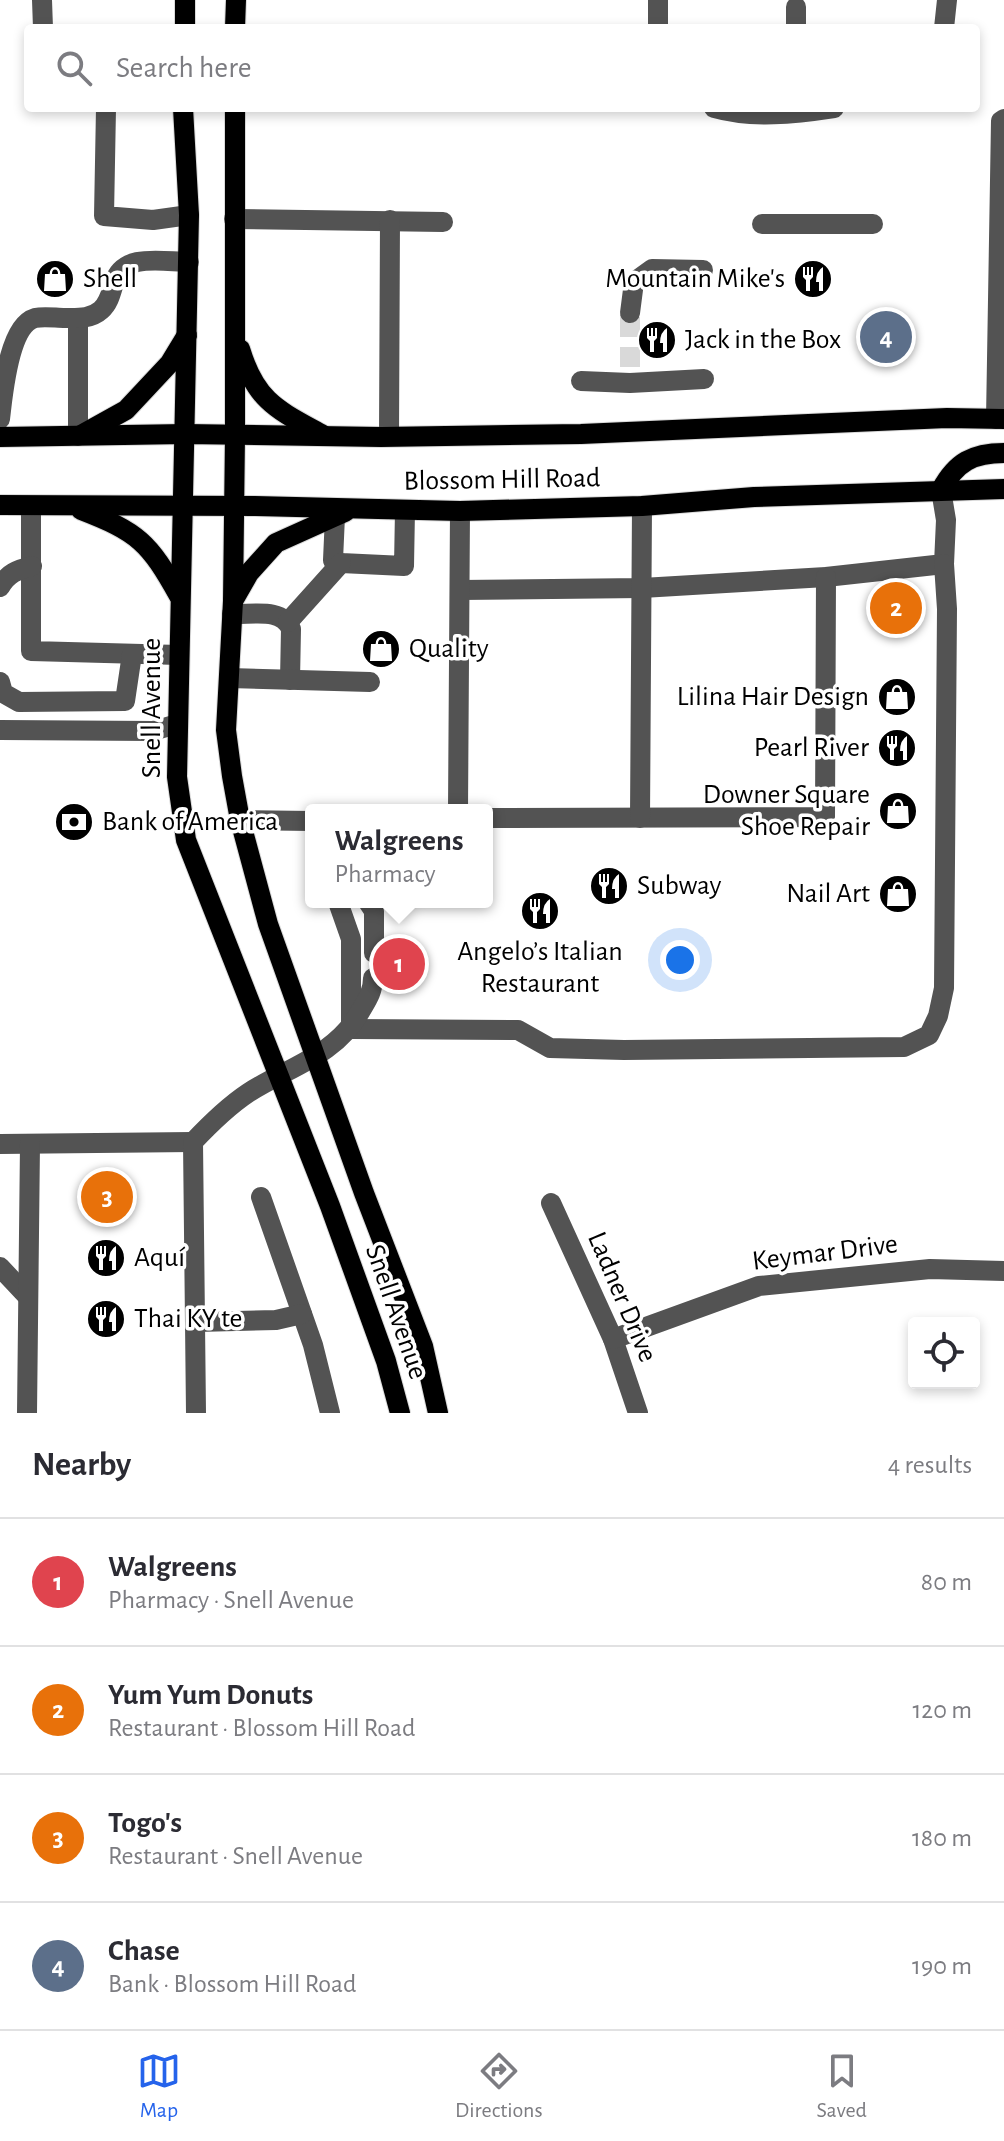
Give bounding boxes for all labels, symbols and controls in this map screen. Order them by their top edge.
search box [24,24,980,112]
icon: search [52,46,96,90]
text: Search here [116,53,252,83]
shop icon: Shell [34,258,76,300]
restaurant icon: Mountain Mike's [792,258,834,300]
place label: Shell [83,265,137,293]
place label: Mountain Mike's [605,265,785,293]
pin: 4 [860,307,912,367]
restaurant icon: Jack in the Box [636,319,678,361]
place label: Jack in the Box [685,326,841,354]
street label: Blossom Hill Road [403,464,601,496]
pin: 2 [870,578,922,638]
shop icon: Quality [360,628,402,670]
place label: Quality [409,635,489,663]
street label: Snell Avenue [138,638,166,778]
shop icon: Lilina Hair Design [876,676,918,718]
place label: Lilina Hair Design [677,683,869,711]
restaurant icon: Pearl River [876,727,918,769]
place label: Pearl River [754,734,869,762]
place label: Downer Square Shoe Repair [703,781,870,841]
shop icon: Downer Square Shoe Repair [877,790,919,832]
bank icon: Bank of America [53,801,95,843]
popup [305,804,493,908]
place label: Bank of America [102,808,278,836]
text: Walgreens [335,826,463,856]
text: Pharmacy [335,861,436,887]
restaurant icon: Subway [588,865,630,907]
place label: Subway [637,872,721,900]
shop icon: Nail Art [877,873,919,915]
place label: Nail Art [786,880,870,908]
restaurant icon: Angelo’s Italian Restaurant [519,890,561,932]
pin: 1 [373,934,425,994]
place label: Angelo’s Italian Restaurant [457,938,623,998]
your location [660,940,700,980]
pin: 3 [81,1167,133,1227]
street label: Ladner Drive [582,1228,662,1366]
street label: Keymar Drive [751,1230,899,1276]
restaurant icon: Aquí [85,1237,127,1279]
street label: Snell Avenue [360,1241,432,1383]
place label: Aquí [134,1244,185,1272]
restaurant icon: Thai KY te [85,1298,127,1340]
place label: Thai KY te [134,1305,243,1333]
map controls [908,1317,980,1389]
button: locate [908,1317,980,1389]
text: Nearby [32,1448,131,1482]
text: 4 results [888,1452,972,1478]
text: Walgreens [108,1552,237,1582]
text: 1 [53,1569,63,1595]
text: 80 m [921,1569,972,1595]
text: Pharmacy · Snell Avenue [108,1587,354,1613]
text: Yum Yum Donuts [108,1680,313,1710]
text: 2 [52,1697,64,1723]
text: 120 m [912,1697,972,1723]
text: Restaurant · Blossom Hill Road [108,1715,415,1741]
text: Togo's [108,1808,182,1838]
text: 3 [52,1825,64,1851]
text: 180 m [912,1825,972,1851]
text: Restaurant · Snell Avenue [108,1843,363,1869]
text: Chase [108,1936,180,1966]
text: 4 [51,1953,65,1979]
text: 190 m [912,1953,972,1979]
text: Bank · Blossom Hill Road [108,1971,356,1997]
tab: Map [137,2049,181,2123]
tab: Directions [455,2049,543,2123]
tab: Saved [817,2049,867,2123]

